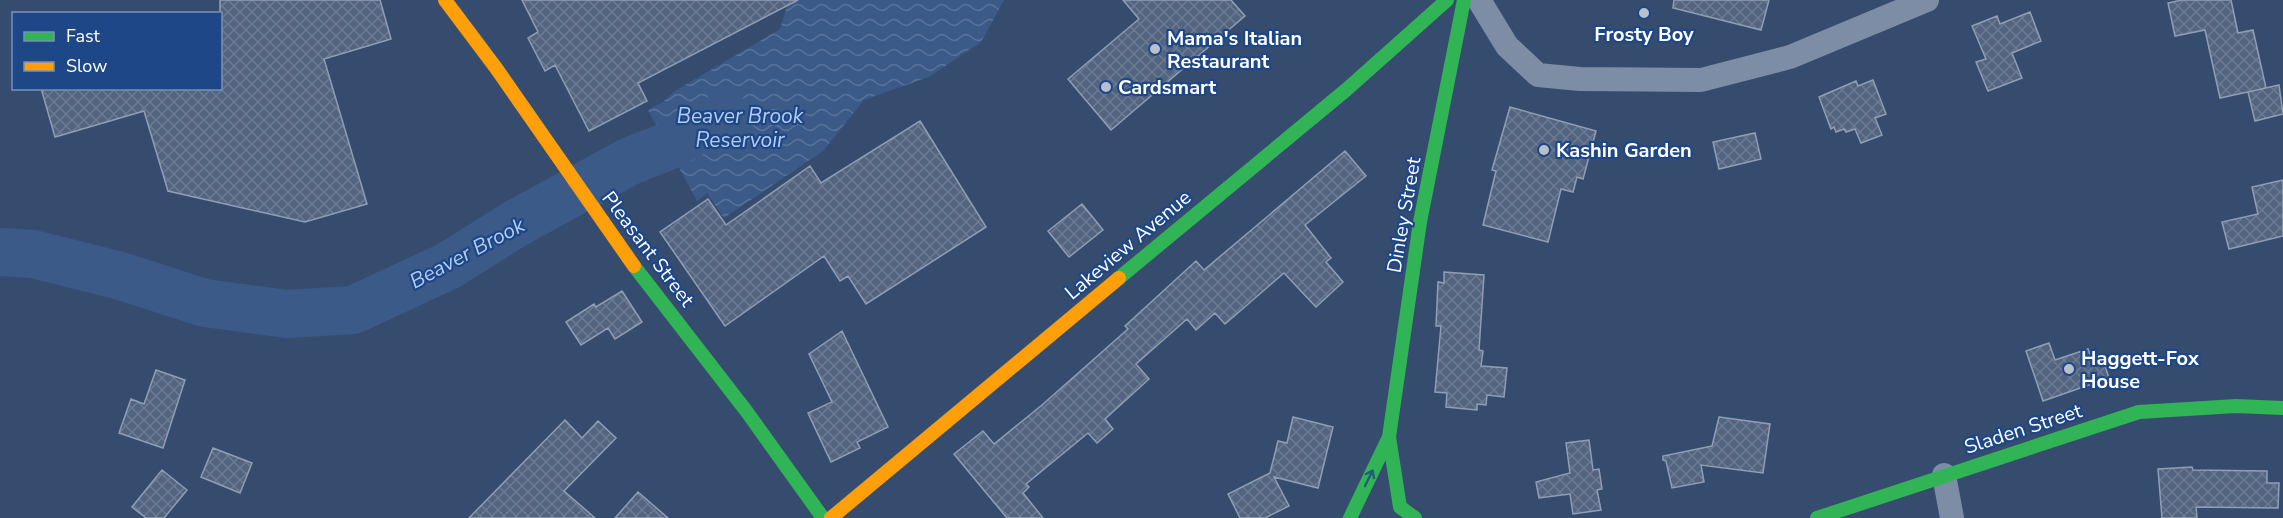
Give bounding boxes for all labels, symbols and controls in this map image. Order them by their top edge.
marker: Frosty Boy [1637,6,1651,20]
legend [12,12,222,90]
place label: Frosty Boy [1594,21,1694,48]
text: Fast [66,24,101,48]
place label: Mama's Italian Restaurant [1167,25,1302,75]
marker: Mama's Italian Restaurant [1148,42,1162,56]
text: Slow [66,54,107,78]
place label: Cardsmart [1118,74,1216,101]
marker: Cardsmart [1099,80,1113,94]
water label: Beaver Brook Reservoir [677,102,804,154]
place label: Kashin Garden [1556,137,1692,164]
marker: Kashin Garden [1537,143,1551,157]
street label: Dinley Street [1381,154,1428,275]
street label: Lakeview Avenue [1059,184,1197,306]
street label: Pleasant Street [596,186,701,313]
water label: Beaver Brook [405,211,530,295]
place label: Haggett-Fox House [2081,345,2200,395]
marker: Haggett-Fox House [2062,362,2076,376]
street label: Sladen Street [1961,397,2086,461]
one-way arrow [1364,469,1376,487]

